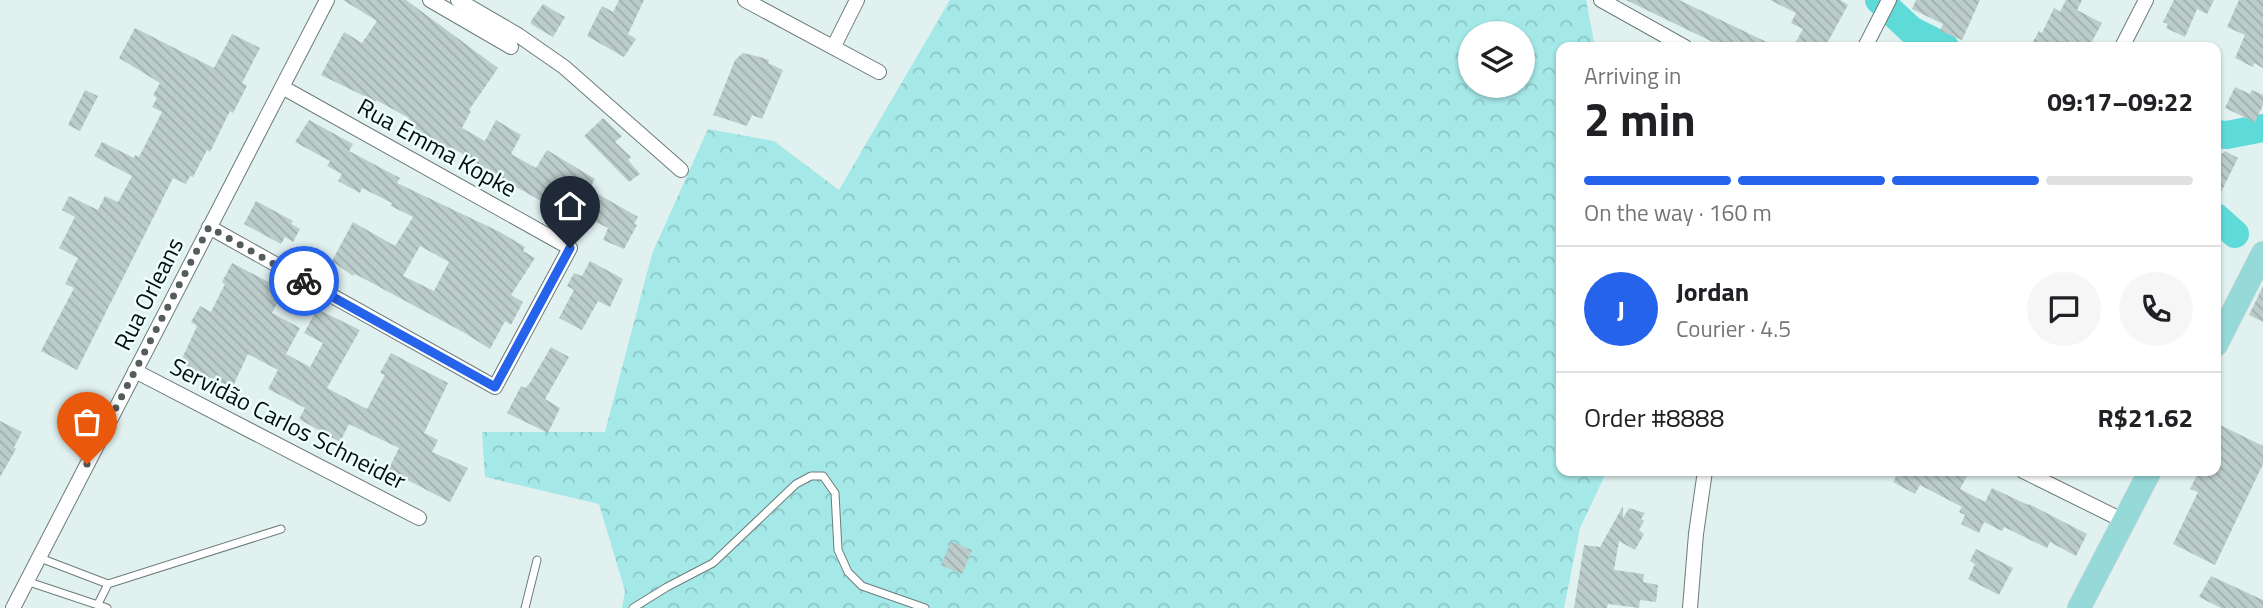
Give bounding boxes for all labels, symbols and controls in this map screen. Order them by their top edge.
map controls [1458,21,1535,98]
button: layers [1458,21,1535,98]
text: Arriving in [1584,58,1681,93]
text: 09:17–09:22 [2047,82,2193,121]
text: 2 min [1584,84,1696,154]
street label: Rua Emma Kopke [351,88,524,206]
pin [540,176,600,248]
icon: home [551,187,589,225]
text: On the way · 160 m [1584,195,1772,230]
street label: Rua Orleans [104,231,192,356]
courier [269,246,339,316]
icon: bike [285,262,323,300]
text: Jordan [1676,272,1749,311]
button: chat [2027,272,2101,346]
button: phone [2119,272,2193,346]
text: J [1617,290,1625,329]
text: Courier · 4.5 [1676,311,1791,346]
street label: Servidão Carlos Schneider [164,348,413,498]
pin [57,392,117,464]
text: Order #8888 [1584,398,1724,437]
text: R$21.62 [2097,398,2193,437]
icon: bag [68,403,106,441]

